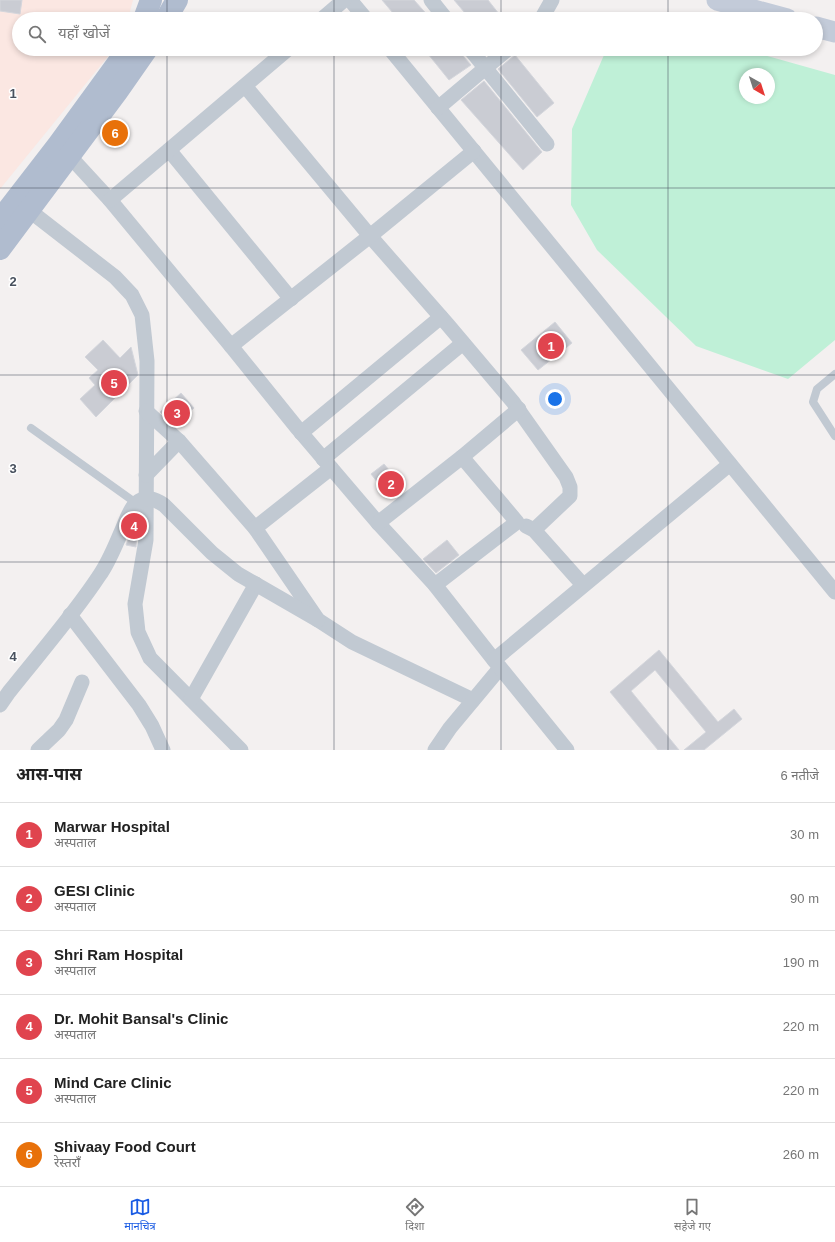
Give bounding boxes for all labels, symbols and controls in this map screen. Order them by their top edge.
search box [12,12,823,56]
icon: search [26,23,48,45]
text: यहाँ खोजें [58,24,110,41]
north arrow [739,68,775,104]
text: 1 [9,86,17,101]
pin: 6 [102,118,128,148]
text: 2 [9,274,17,289]
pin: 1 [538,331,564,361]
pin: 5 [101,368,127,398]
your location [545,389,565,409]
pin: 3 [164,398,190,428]
text: 3 [9,461,17,476]
pin: 2 [378,469,404,499]
pin: 4 [121,511,147,541]
text: 4 [9,649,17,664]
text: आस-पास [16,765,82,784]
text: 6 नतीजे [781,768,819,783]
text: Marwar Hospital [54,818,170,835]
text: 1 [25,827,33,842]
text: 30 m [790,827,819,842]
text: अस्पताल [54,835,96,850]
text: GESI Clinic [54,882,135,899]
text: 2 [25,891,33,906]
text: 90 m [790,891,819,906]
text: अस्पताल [54,899,96,914]
text: Shri Ram Hospital [54,946,183,963]
text: 3 [25,955,33,970]
text: 190 m [783,955,819,970]
text: अस्पताल [54,963,96,978]
text: Dr. Mohit Bansal's Clinic [54,1010,228,1027]
text: 4 [25,1019,33,1034]
text: 220 m [783,1019,819,1034]
text: अस्पताल [54,1027,96,1042]
text: Mind Care Clinic [54,1074,172,1091]
text: 5 [25,1083,33,1098]
text: 220 m [783,1083,819,1098]
text: अस्पताल [54,1091,96,1106]
text: Shivaay Food Court [54,1138,196,1155]
text: 6 [25,1147,33,1162]
text: 260 m [783,1147,819,1162]
text: रेस्तराँ [54,1155,80,1170]
tab: मानचित्र [124,1196,156,1234]
tab: दिशा [404,1196,426,1234]
tab: सहेजे गए [674,1196,711,1234]

